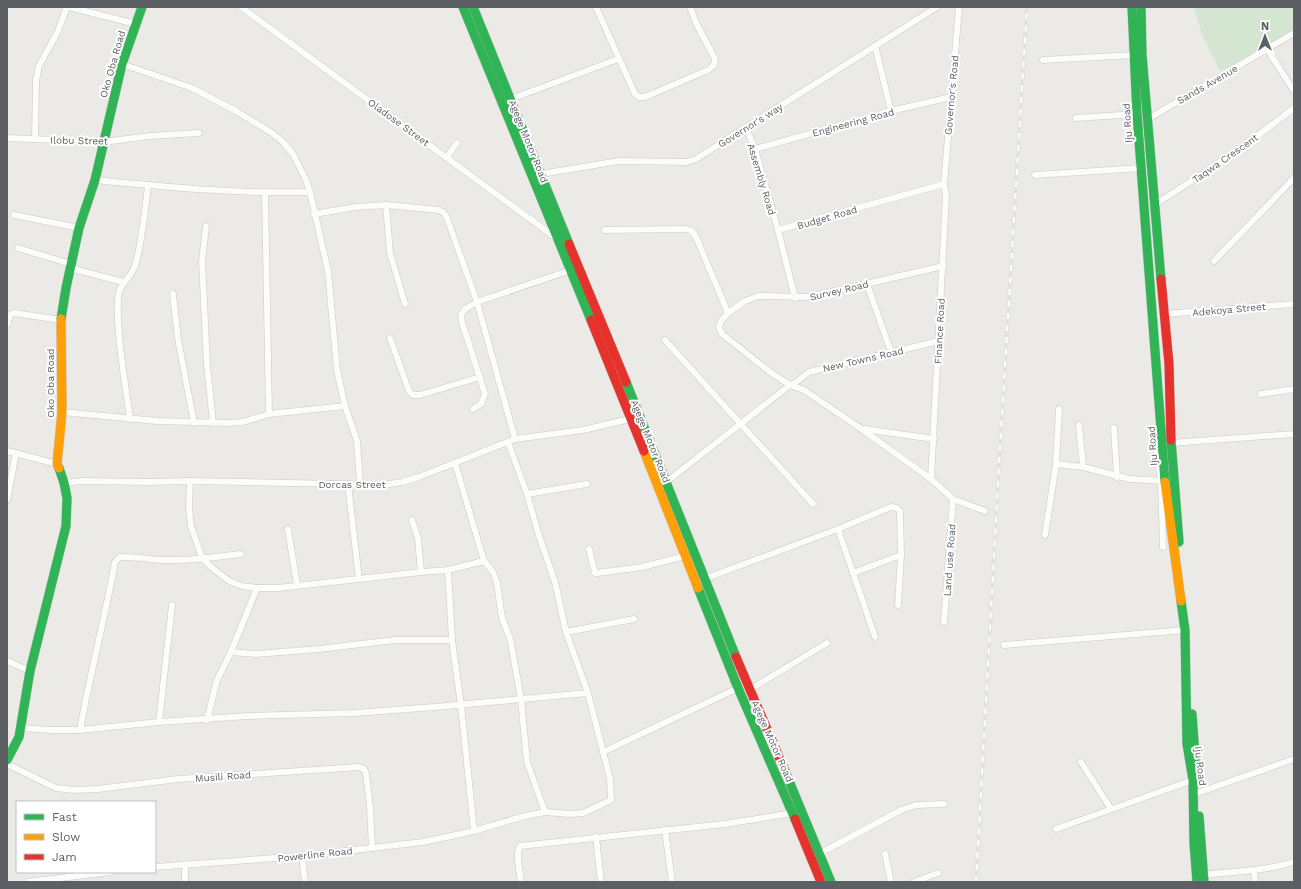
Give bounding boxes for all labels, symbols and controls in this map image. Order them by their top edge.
north arrow [1245,16,1285,56]
text: N [1261,20,1269,33]
street label: Oko Oba Road [98,29,127,99]
street label: Governor's Road [943,55,960,135]
street label: Sands Avenue [1175,63,1240,106]
street label: Oladose Street [366,96,432,149]
street label: Agege Motor Road [507,98,550,184]
street label: Governor's way [716,101,785,150]
street label: Iju Road [1121,103,1134,143]
street label: Engineering Road [811,106,895,139]
street label: Taqwa Crescent [1190,131,1261,185]
street label: Ilobu Street [50,134,109,147]
street label: Assembly Road [745,142,778,216]
street label: Budget Road [796,204,858,231]
street label: Survey Road [809,278,870,303]
street label: Finance Road [932,298,947,364]
street label: Adekoya Street [1192,301,1267,318]
street label: New Towns Road [822,345,905,374]
street label: Oko Oba Road [45,348,56,418]
street label: Agege Motor Road [629,398,672,484]
street label: Iju Road [1146,426,1159,466]
street label: Dorcas Street [318,479,386,490]
street label: Land use Road [941,523,958,597]
street label: Agege Motor Road [750,699,796,784]
street label: Iju Road [1193,746,1208,786]
street label: Musili Road [195,769,251,784]
legend [16,801,156,873]
text: Fast [52,810,77,824]
text: Slow [52,830,80,844]
street label: Powerline Road [277,845,353,864]
text: Jam [52,850,77,864]

